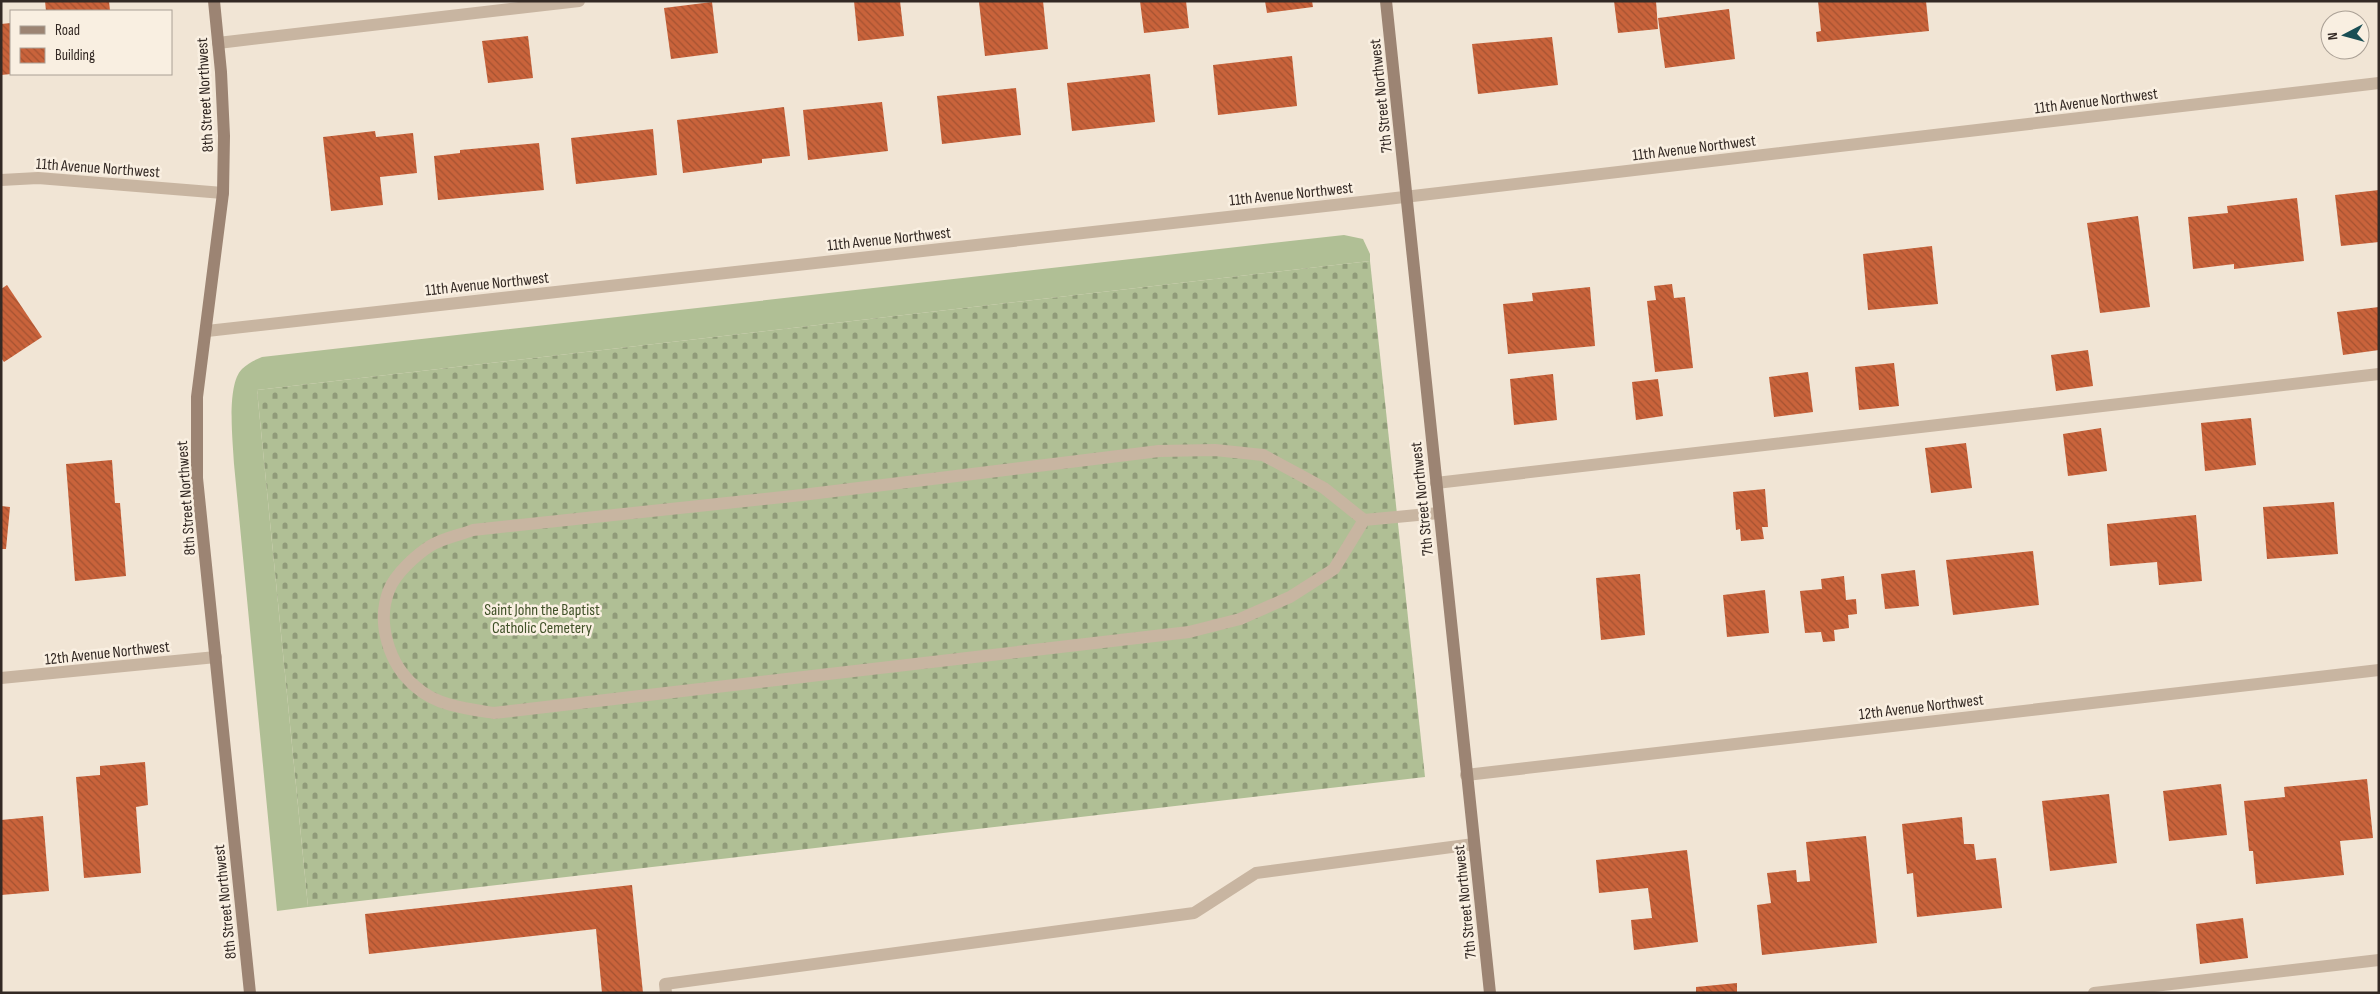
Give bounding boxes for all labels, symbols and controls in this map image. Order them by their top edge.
legend [10,10,172,75]
north arrow [2320,10,2370,60]
text: Road [55,21,80,40]
text: N [2324,32,2341,41]
street label: 8th Street Northwest [193,37,218,153]
street label: 7th Street Northwest [1366,38,1397,154]
text: Building [55,46,95,65]
street label: 11th Avenue Northwest [2033,84,2159,118]
street label: 11th Avenue Northwest [1631,131,1757,165]
street label: 11th Avenue Northwest [35,155,161,182]
street label: 11th Avenue Northwest [1228,179,1354,210]
street label: 11th Avenue Northwest [826,224,952,255]
street label: 11th Avenue Northwest [424,269,550,300]
street label: 8th Street Northwest [173,440,200,556]
street label: 7th Street Northwest [1407,441,1438,557]
park label: Saint John the Baptist Catholic Cemetery [484,601,600,638]
street label: 12th Avenue Northwest [44,637,171,670]
street label: 12th Avenue Northwest [1858,690,1985,725]
street label: 8th Street Northwest [210,844,241,960]
street label: 7th Street Northwest [1450,844,1481,960]

